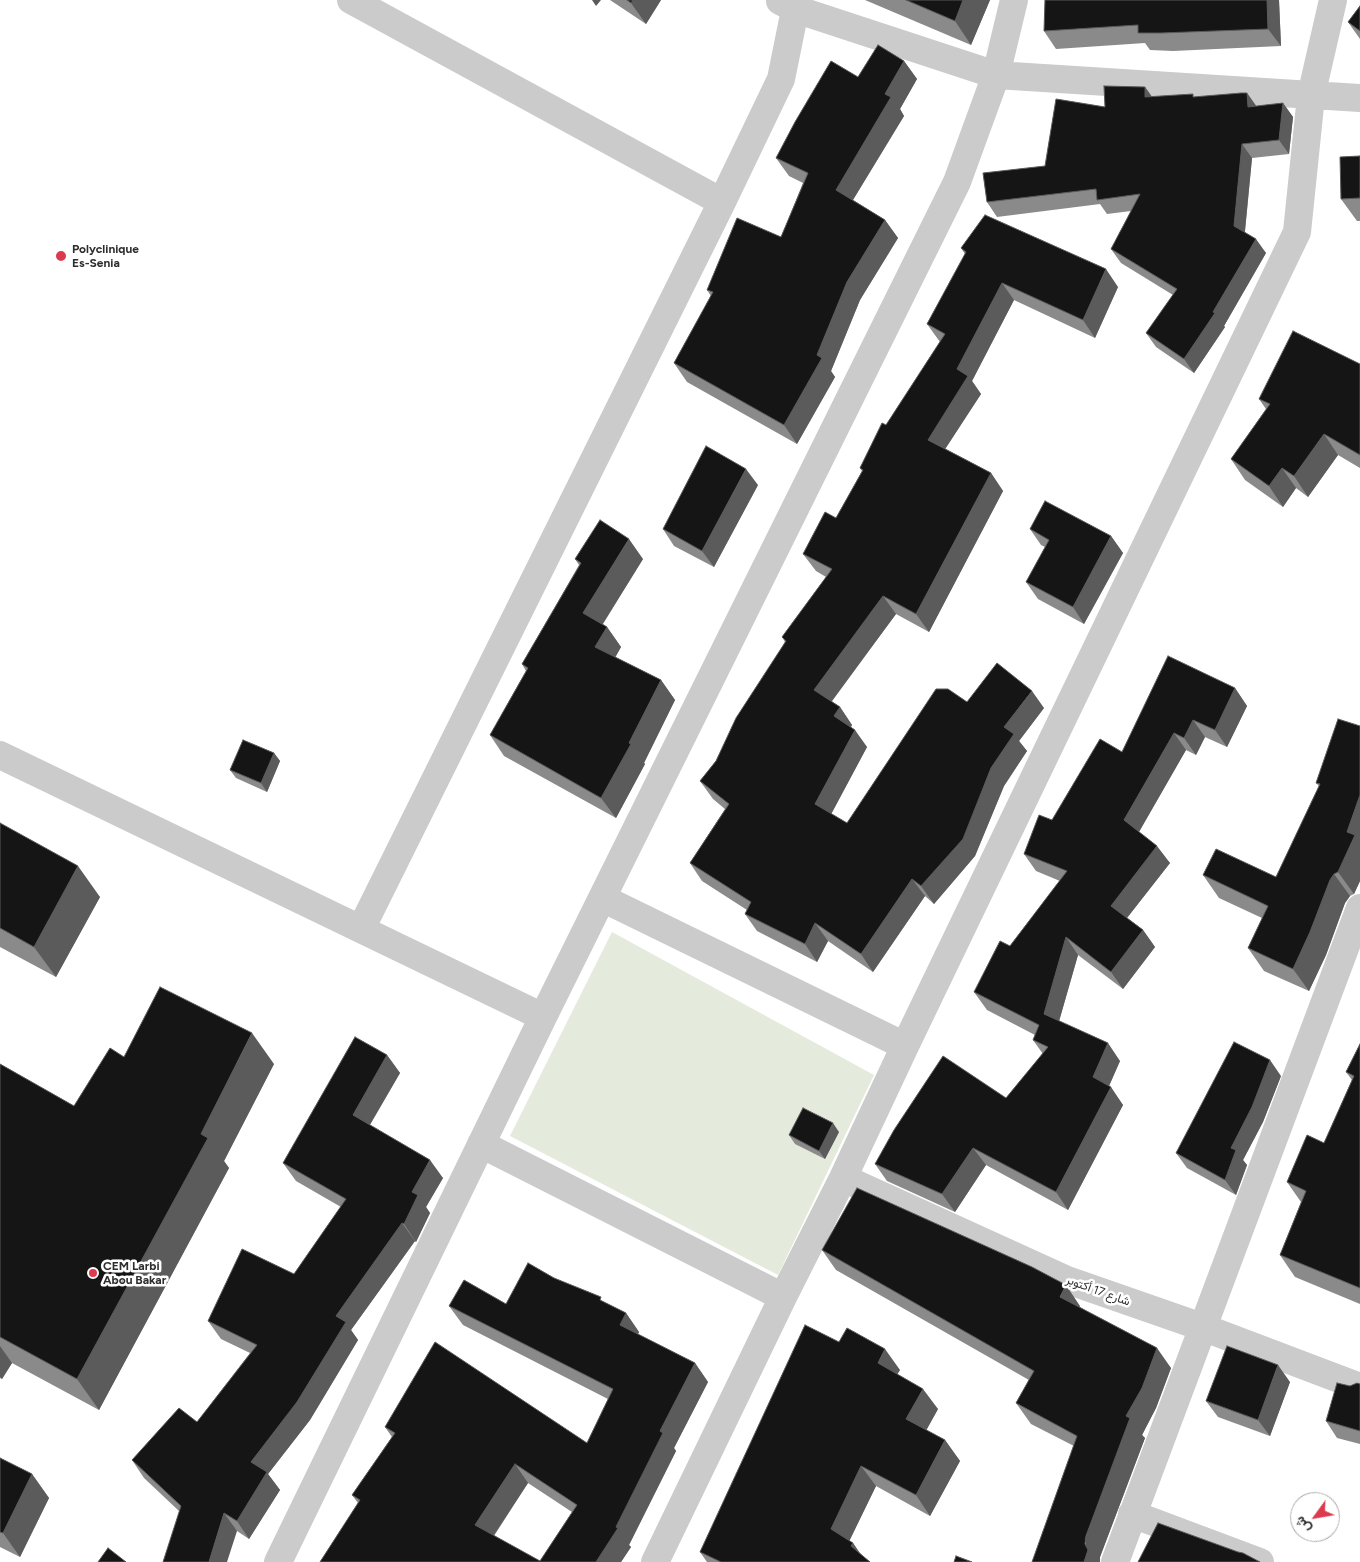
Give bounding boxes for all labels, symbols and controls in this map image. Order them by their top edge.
place label: Polyclinique Es-Senia [72,242,139,270]
marker: Polyclinique Es-Senia [54,249,68,263]
place label: CEM Larbi Abou Bakar [103,1259,166,1287]
marker: CEM Larbi Abou Bakar [87,1267,99,1279]
street label: شارع 17 أكتوبر [1064,1273,1132,1309]
north arrow [1290,1492,1340,1542]
text: ش [1291,1513,1314,1536]

